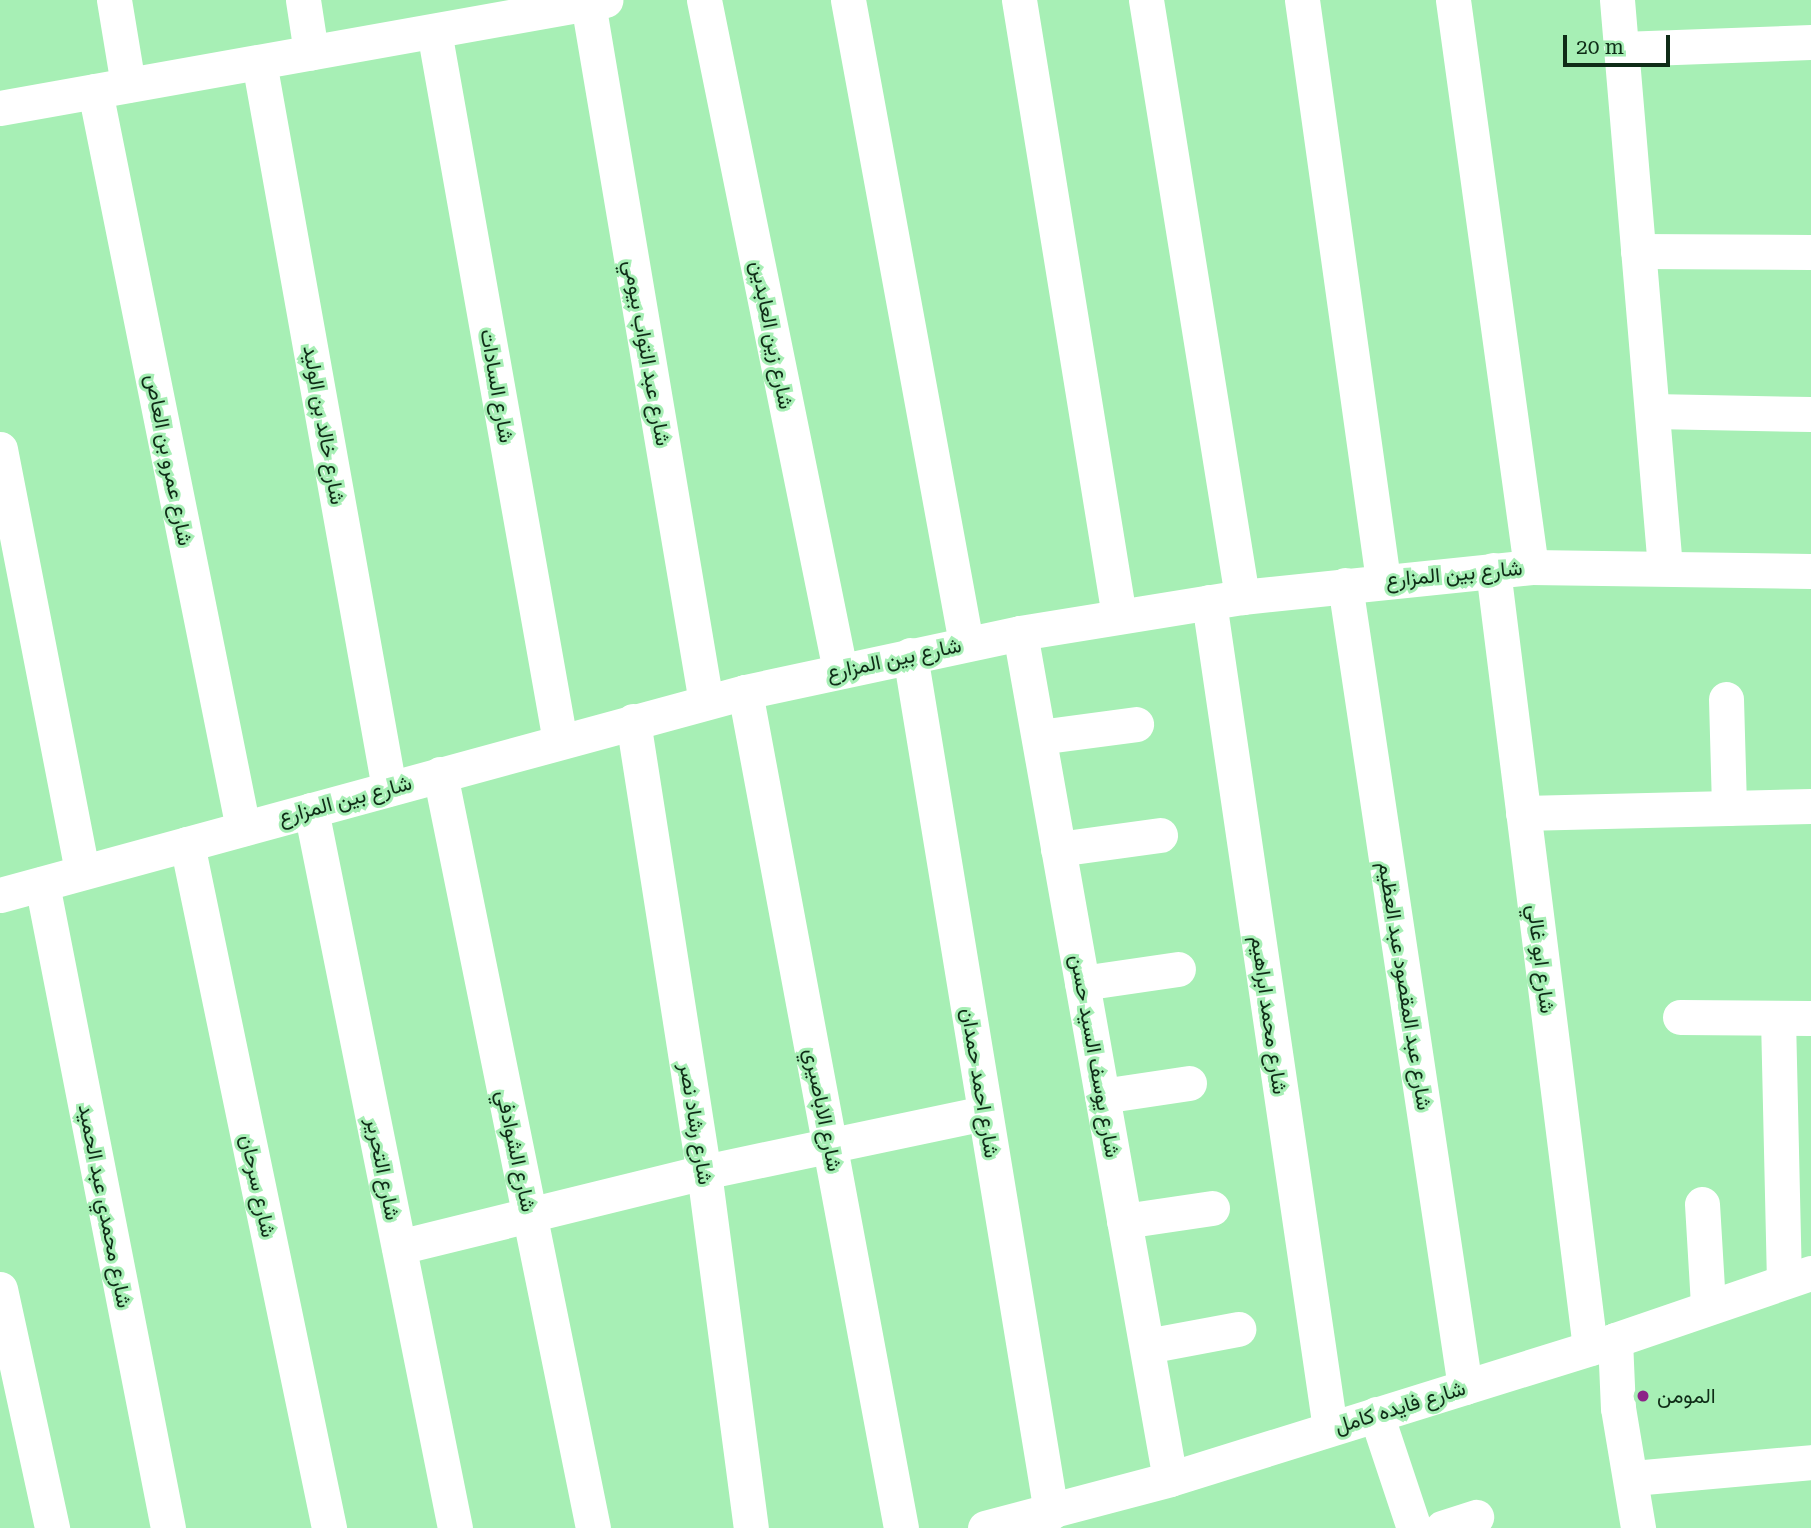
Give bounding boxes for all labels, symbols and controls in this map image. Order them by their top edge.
scale bar [1566,21,1673,65]
text: 20 m [1576,35,1624,59]
street label: شارع عبد التواب بيومي [618,258,676,448]
street label: شارع زين العابدين [745,259,799,411]
street label: شارع السادات [475,327,519,445]
street label: شارع خالد بن الوليد [298,343,350,507]
street label: شارع عمرو بن العاص [140,372,198,548]
street label: شارع بين المزارع [1385,555,1523,593]
street label: شارع بين المزارع [824,632,964,686]
street label: شارع بين المزارع [275,770,415,830]
street label: شارع عبد المقصود عبد العظيم [1373,860,1437,1112]
street label: شارع ابو غالي [1522,903,1560,1015]
street label: شارع محمد ابراهيم [1245,934,1293,1096]
street label: شارع يوسف السيد حسن [1065,953,1125,1159]
street label: شارع احمد حمدان [956,1006,1004,1160]
street label: شارع الاباصيري [799,1046,847,1174]
street label: شارع رشاد نصر [674,1061,718,1187]
street label: شارع الشوادفي [491,1088,541,1214]
street label: شارع محمدي عبد الحميد [73,1102,137,1310]
street label: شارع التحرير [361,1116,405,1222]
street label: شارع سرحان [235,1132,281,1240]
street label: شارع فايده كامل [1332,1375,1468,1439]
place label: المومن [1657,1383,1716,1409]
marker: المومن [1635,1388,1651,1404]

